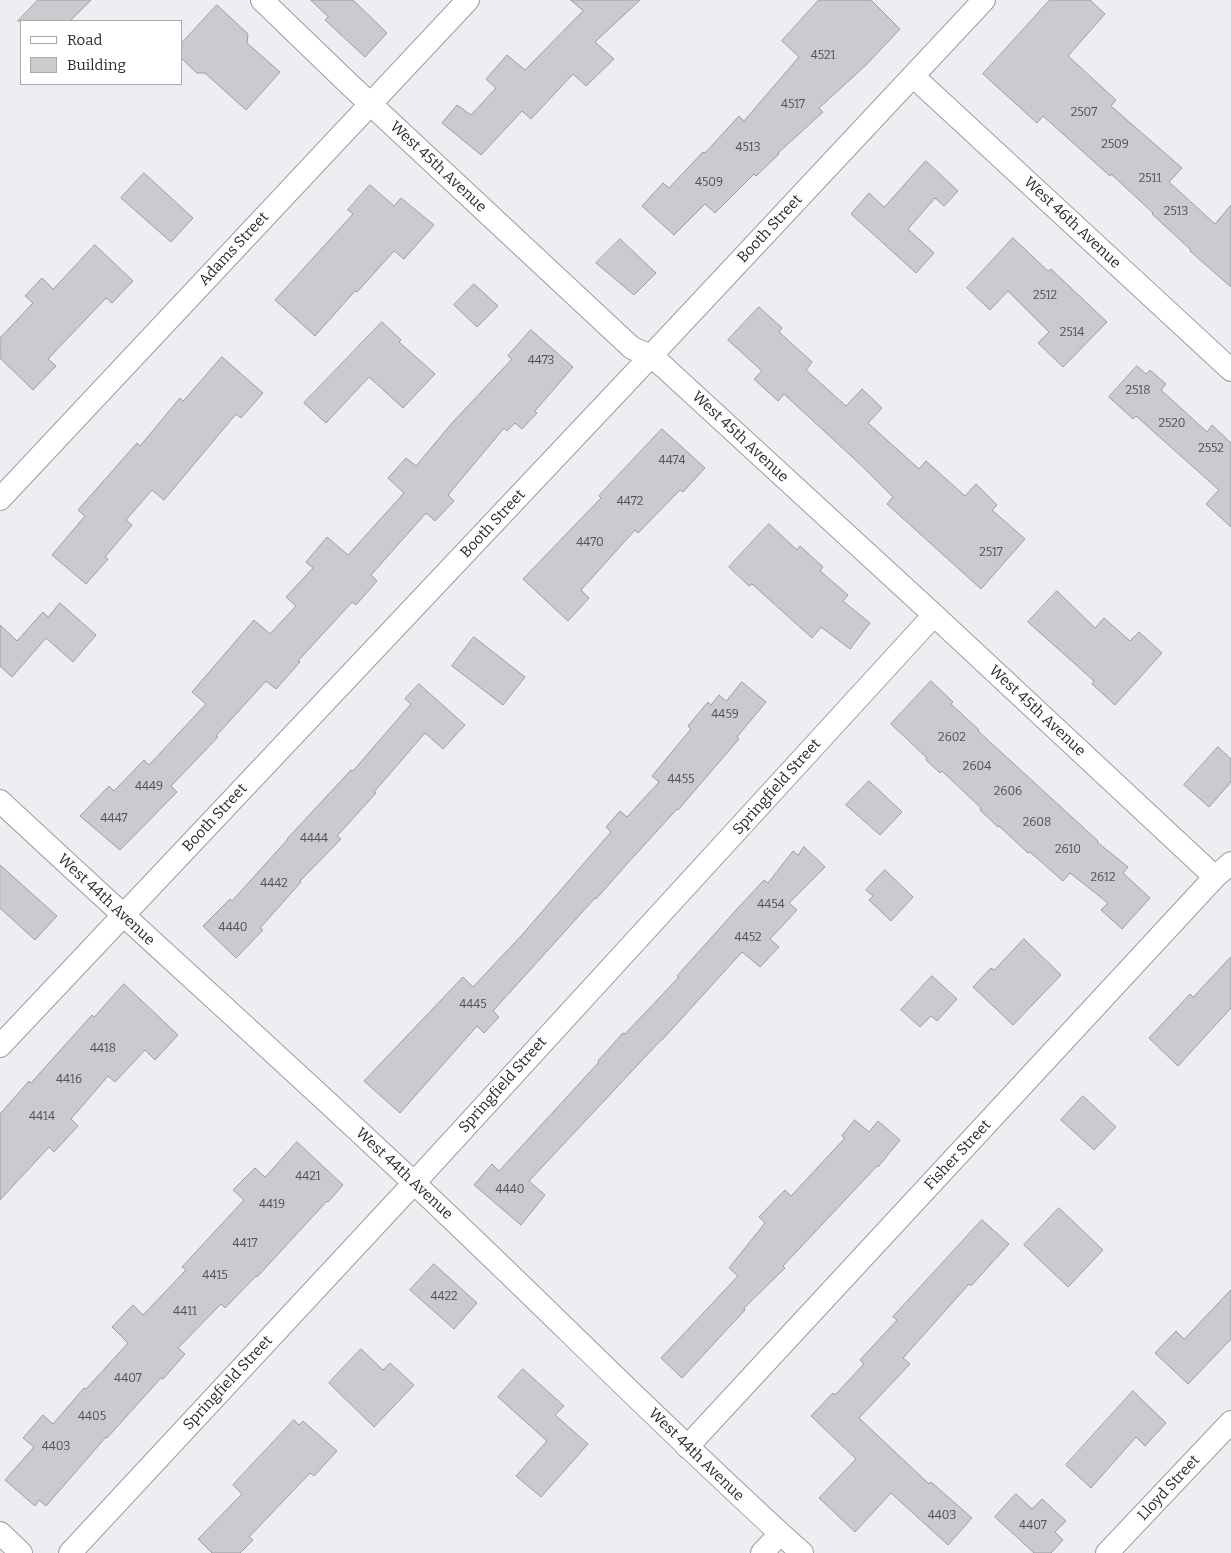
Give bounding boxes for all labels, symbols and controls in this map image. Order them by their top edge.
legend [20,20,182,85]
text: Road [67,31,102,49]
house number: 4521 [811,49,835,63]
text: Building [67,56,126,74]
house number: 4517 [781,98,805,112]
house number: 2507 [1071,106,1097,120]
street label: West 45th Avenue [386,118,490,216]
house number: 2509 [1101,138,1129,152]
house number: 4513 [736,141,760,155]
house number: 2511 [1139,172,1161,186]
street label: West 46th Avenue [1020,173,1124,273]
house number: 4509 [695,176,723,190]
street label: Booth Street [734,191,806,267]
house number: 2513 [1164,205,1188,219]
street label: Adams Street [195,208,273,290]
house number: 2512 [1033,289,1057,303]
house number: 2514 [1060,326,1084,340]
house number: 4473 [528,354,554,368]
house number: 2518 [1126,384,1150,398]
street label: West 45th Avenue [688,388,792,486]
house number: 2520 [1159,417,1185,431]
house number: 2552 [1198,442,1224,456]
house number: 4474 [659,454,685,468]
street label: Booth Street [457,486,529,562]
house number: 4472 [617,495,643,509]
house number: 4470 [576,536,604,550]
house number: 2517 [979,546,1003,560]
street label: West 45th Avenue [985,662,1089,760]
house number: 4459 [711,708,739,722]
house number: 2602 [938,731,966,745]
street label: Springfield Street [729,735,825,839]
house number: 2604 [963,760,991,774]
house number: 4455 [668,773,694,787]
house number: 4449 [135,780,163,794]
street label: Booth Street [179,780,251,856]
house number: 2606 [994,785,1022,799]
house number: 4447 [100,812,128,826]
house number: 2608 [1023,816,1051,830]
house number: 4444 [300,832,328,846]
house number: 2610 [1055,843,1081,857]
street label: West 44th Avenue [54,850,158,950]
house number: 2612 [1091,871,1115,885]
house number: 4442 [260,877,288,891]
house number: 4454 [757,898,785,912]
house number: 4440 [219,921,247,935]
house number: 4452 [735,931,761,945]
house number: 4445 [459,998,487,1012]
street label: Springfield Street [455,1033,551,1137]
house number: 4418 [90,1042,116,1056]
house number: 4416 [56,1073,82,1087]
house number: 4414 [29,1110,55,1124]
street label: Fisher Street [921,1116,995,1194]
street label: West 44th Avenue [352,1124,456,1224]
house number: 4421 [295,1170,321,1184]
house number: 4440 [496,1183,524,1197]
house number: 4419 [259,1198,285,1212]
house number: 4417 [233,1237,257,1251]
house number: 4415 [202,1269,228,1283]
house number: 4422 [430,1290,458,1304]
house number: 4411 [173,1305,197,1319]
street label: Springfield Street [180,1332,276,1434]
house number: 4407 [114,1372,142,1386]
street label: West 44th Avenue [644,1405,748,1505]
house number: 4405 [78,1410,106,1424]
house number: 4403 [42,1440,70,1454]
street label: Lloyd Street [1134,1452,1204,1524]
house number: 4403 [928,1509,956,1523]
house number: 4407 [1019,1519,1047,1533]

